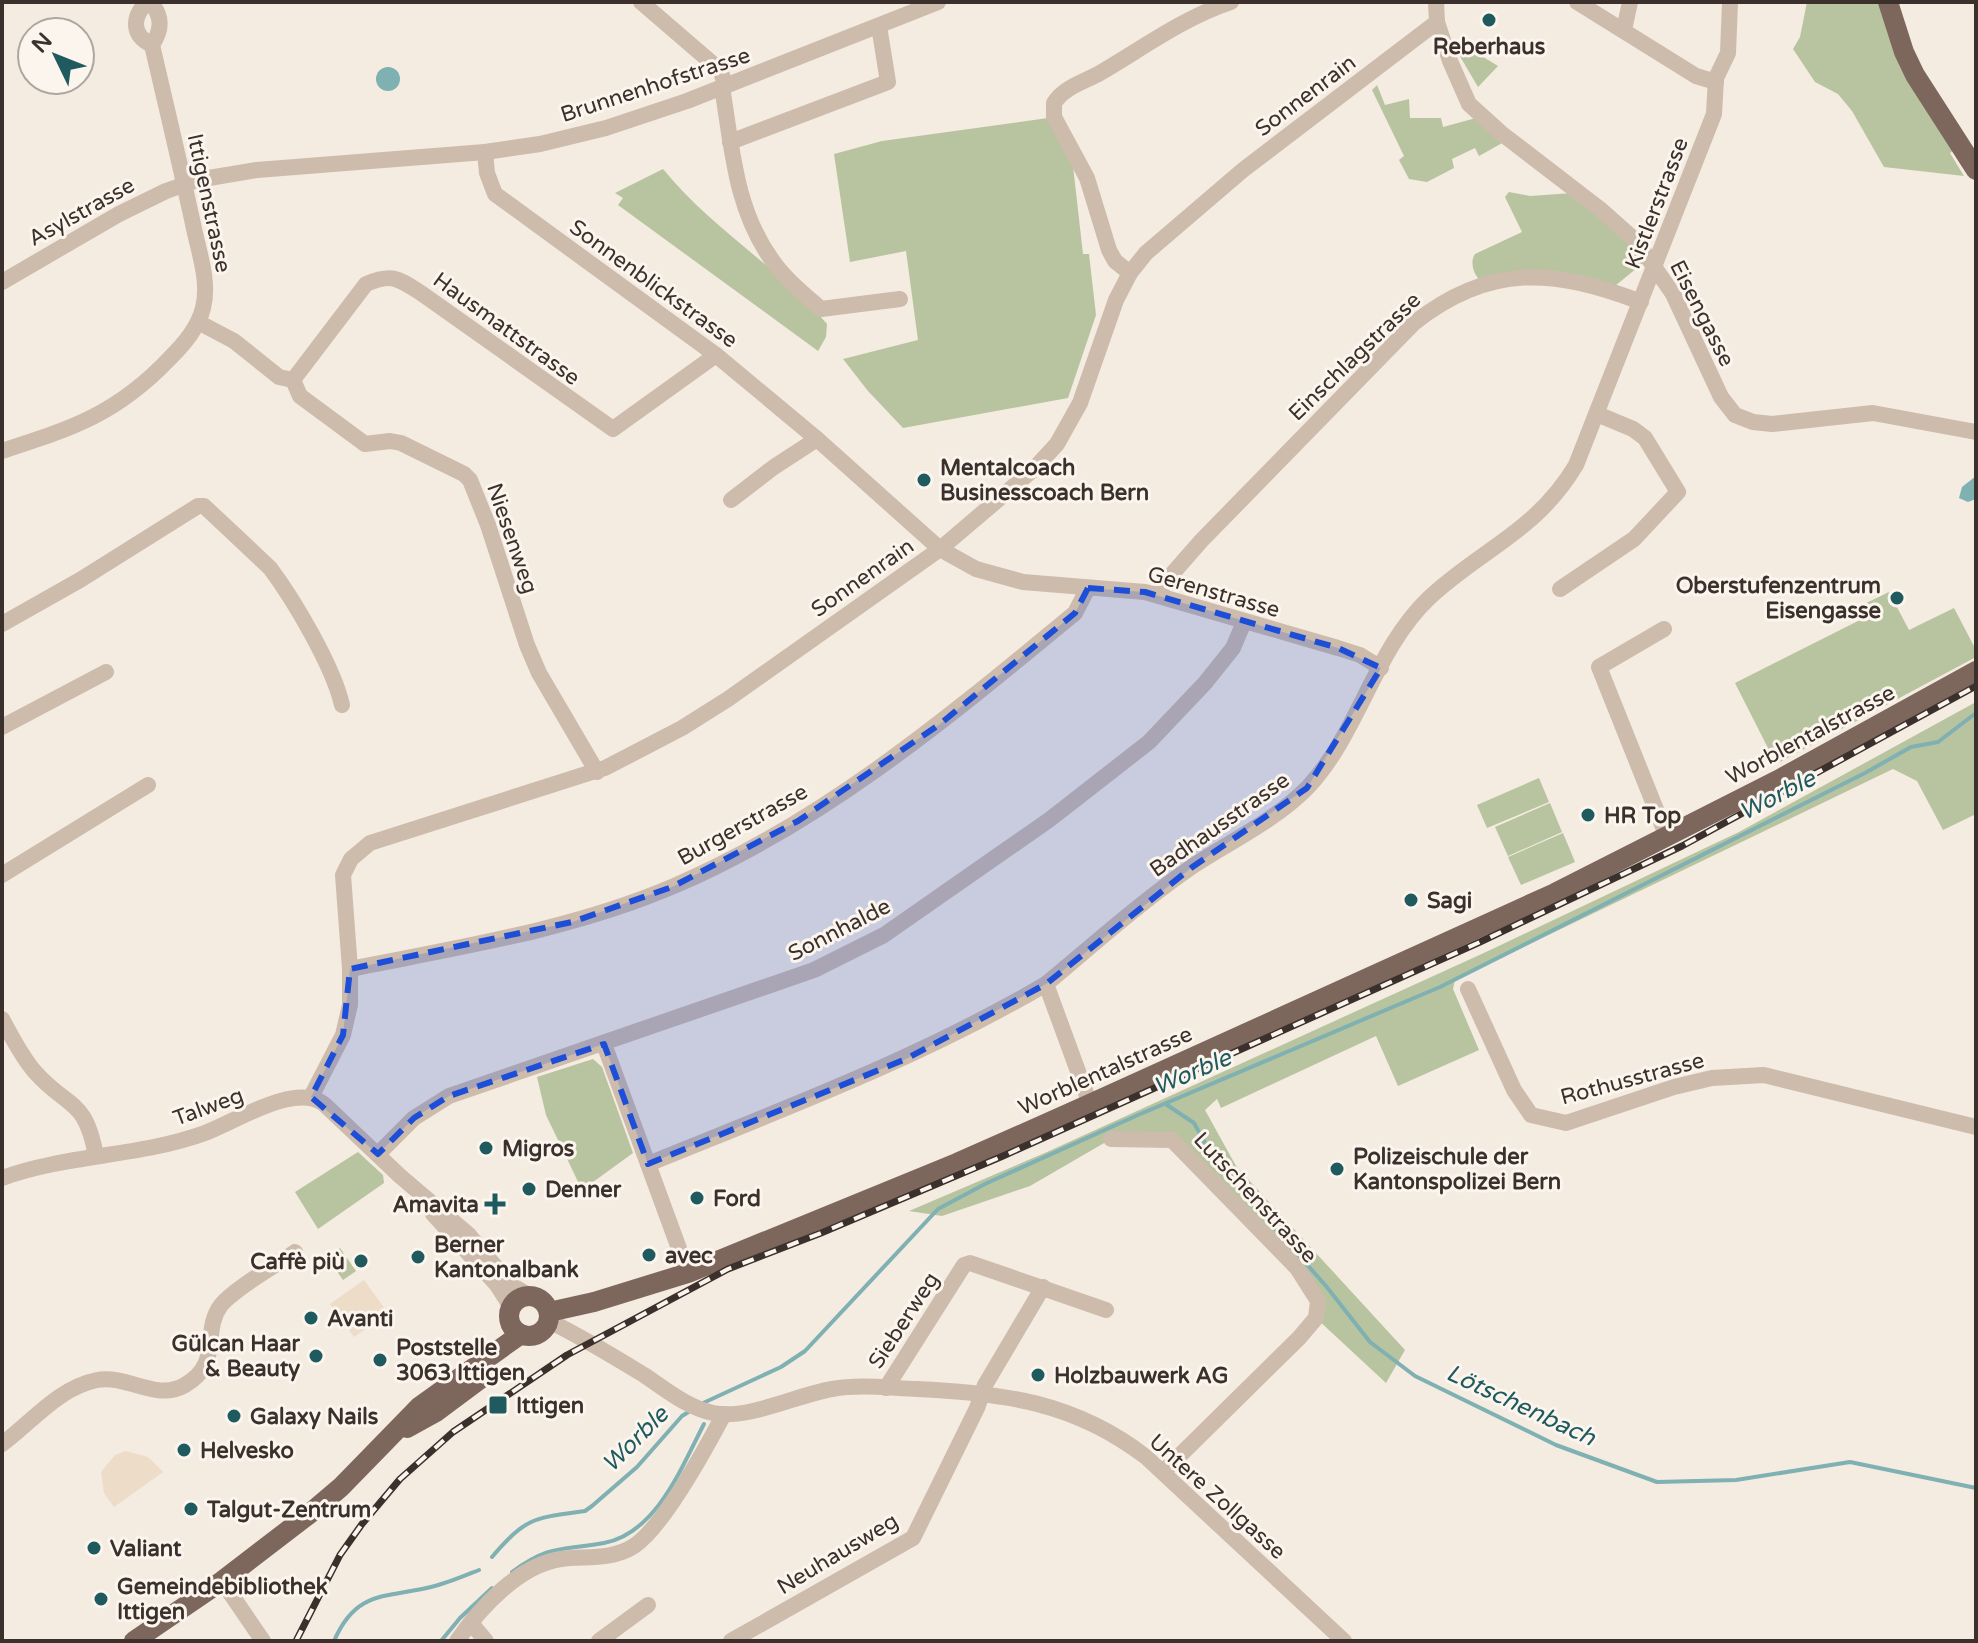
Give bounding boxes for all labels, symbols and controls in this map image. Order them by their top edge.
marker: Reberhaus [1480,11,1498,29]
north arrow [16,16,96,96]
text: N [27,28,58,58]
place label: Reberhaus [1433,34,1546,60]
street label: Brunnenhofstrasse [557,42,753,128]
street label: Sonnenrain [1250,50,1361,142]
street label: Ittigenstrasse [182,131,236,275]
street label: Kistlerstrasse [1620,134,1694,273]
street label: Asylstrasse [24,172,139,252]
street label: Sonnenblickstrasse [564,214,742,353]
street label: Eisengasse [1664,256,1740,371]
street label: Hausmattstrasse [428,267,585,391]
street label: Einschlagstrasse [1283,287,1426,426]
place label: Mentalcoach Businesscoach Bern [940,455,1149,506]
marker: Mentalcoach Businesscoach Bern [915,471,933,489]
street label: Niesenweg [481,480,543,597]
street label: Sonnenrain [806,533,919,623]
street label: Gerenstrasse [1145,561,1283,623]
place label: Oberstufenzentrum Eisengasse [1676,573,1881,624]
marker: Oberstufenzentrum Eisengasse [1888,589,1906,607]
street label: Worblentalstrasse [1722,679,1899,790]
water label: Worble [1734,763,1821,827]
street label: Badhausstrasse [1145,767,1294,883]
street label: Burgerstrasse [673,778,812,871]
place label: HR Top [1604,803,1681,829]
marker: HR Top [1579,806,1597,824]
place label: Sagi [1427,888,1472,914]
marker: Sagi [1402,891,1420,909]
street label: Sonnhalde [784,893,895,967]
street label: Worblentalstrasse [1014,1020,1196,1120]
water label: Worble [1149,1043,1235,1101]
street label: Rothusstrasse [1557,1047,1707,1111]
street label: Talweg [170,1082,247,1132]
street label: Lutschenstrasse [1188,1127,1322,1268]
place label: Migros [502,1136,575,1162]
marker: Migros [477,1139,495,1157]
place label: Polizeischule der Kantonspolizei Bern [1353,1144,1561,1195]
marker: Polizeischule der Kantonspolizei Bern [1328,1160,1346,1178]
place label: Denner [545,1177,622,1203]
marker: Denner [520,1180,538,1198]
place label: Ford [713,1186,761,1212]
marker: Ford [688,1189,706,1207]
place label: Amavita [392,1192,479,1218]
marker: Amavita [486,1195,504,1213]
place label: Berner Kantonalbank [434,1232,579,1283]
place label: avec [665,1243,713,1269]
marker: avec [640,1246,658,1264]
marker: Berner Kantonalbank [409,1248,427,1266]
place label: Caffè più [250,1249,345,1275]
marker: Caffè più [352,1252,370,1270]
street label: Sieberweg [863,1267,945,1374]
place label: Avanti [327,1306,394,1332]
marker: Avanti [302,1309,320,1327]
place label: Gülcan Haar & Beauty [171,1331,301,1382]
place label: Poststelle 3063 Ittigen [396,1335,525,1386]
marker: Gülcan Haar & Beauty [307,1347,325,1365]
marker: Poststelle 3063 Ittigen [371,1351,389,1369]
water label: Lötschenbach [1442,1358,1601,1453]
place label: Holzbauwerk AG [1054,1363,1228,1389]
marker: Holzbauwerk AG [1029,1366,1047,1384]
place label: Ittigen [516,1393,584,1419]
marker: Ittigen [487,1394,509,1416]
water label: Worble [596,1399,675,1478]
place label: Galaxy Nails [250,1404,379,1430]
marker: Galaxy Nails [225,1407,243,1425]
street label: Untere Zollgasse [1144,1429,1291,1565]
place label: Helvesko [200,1438,294,1464]
marker: Helvesko [175,1441,193,1459]
place label: Talgut-Zentrum [206,1497,371,1523]
marker: Talgut-Zentrum [182,1500,200,1518]
street label: Neuhausweg [772,1508,903,1600]
place label: Valiant [110,1536,182,1562]
marker: Valiant [85,1539,103,1557]
place label: Gemeindebibliothek Ittigen [117,1574,328,1625]
marker: Gemeindebibliothek Ittigen [92,1590,110,1608]

